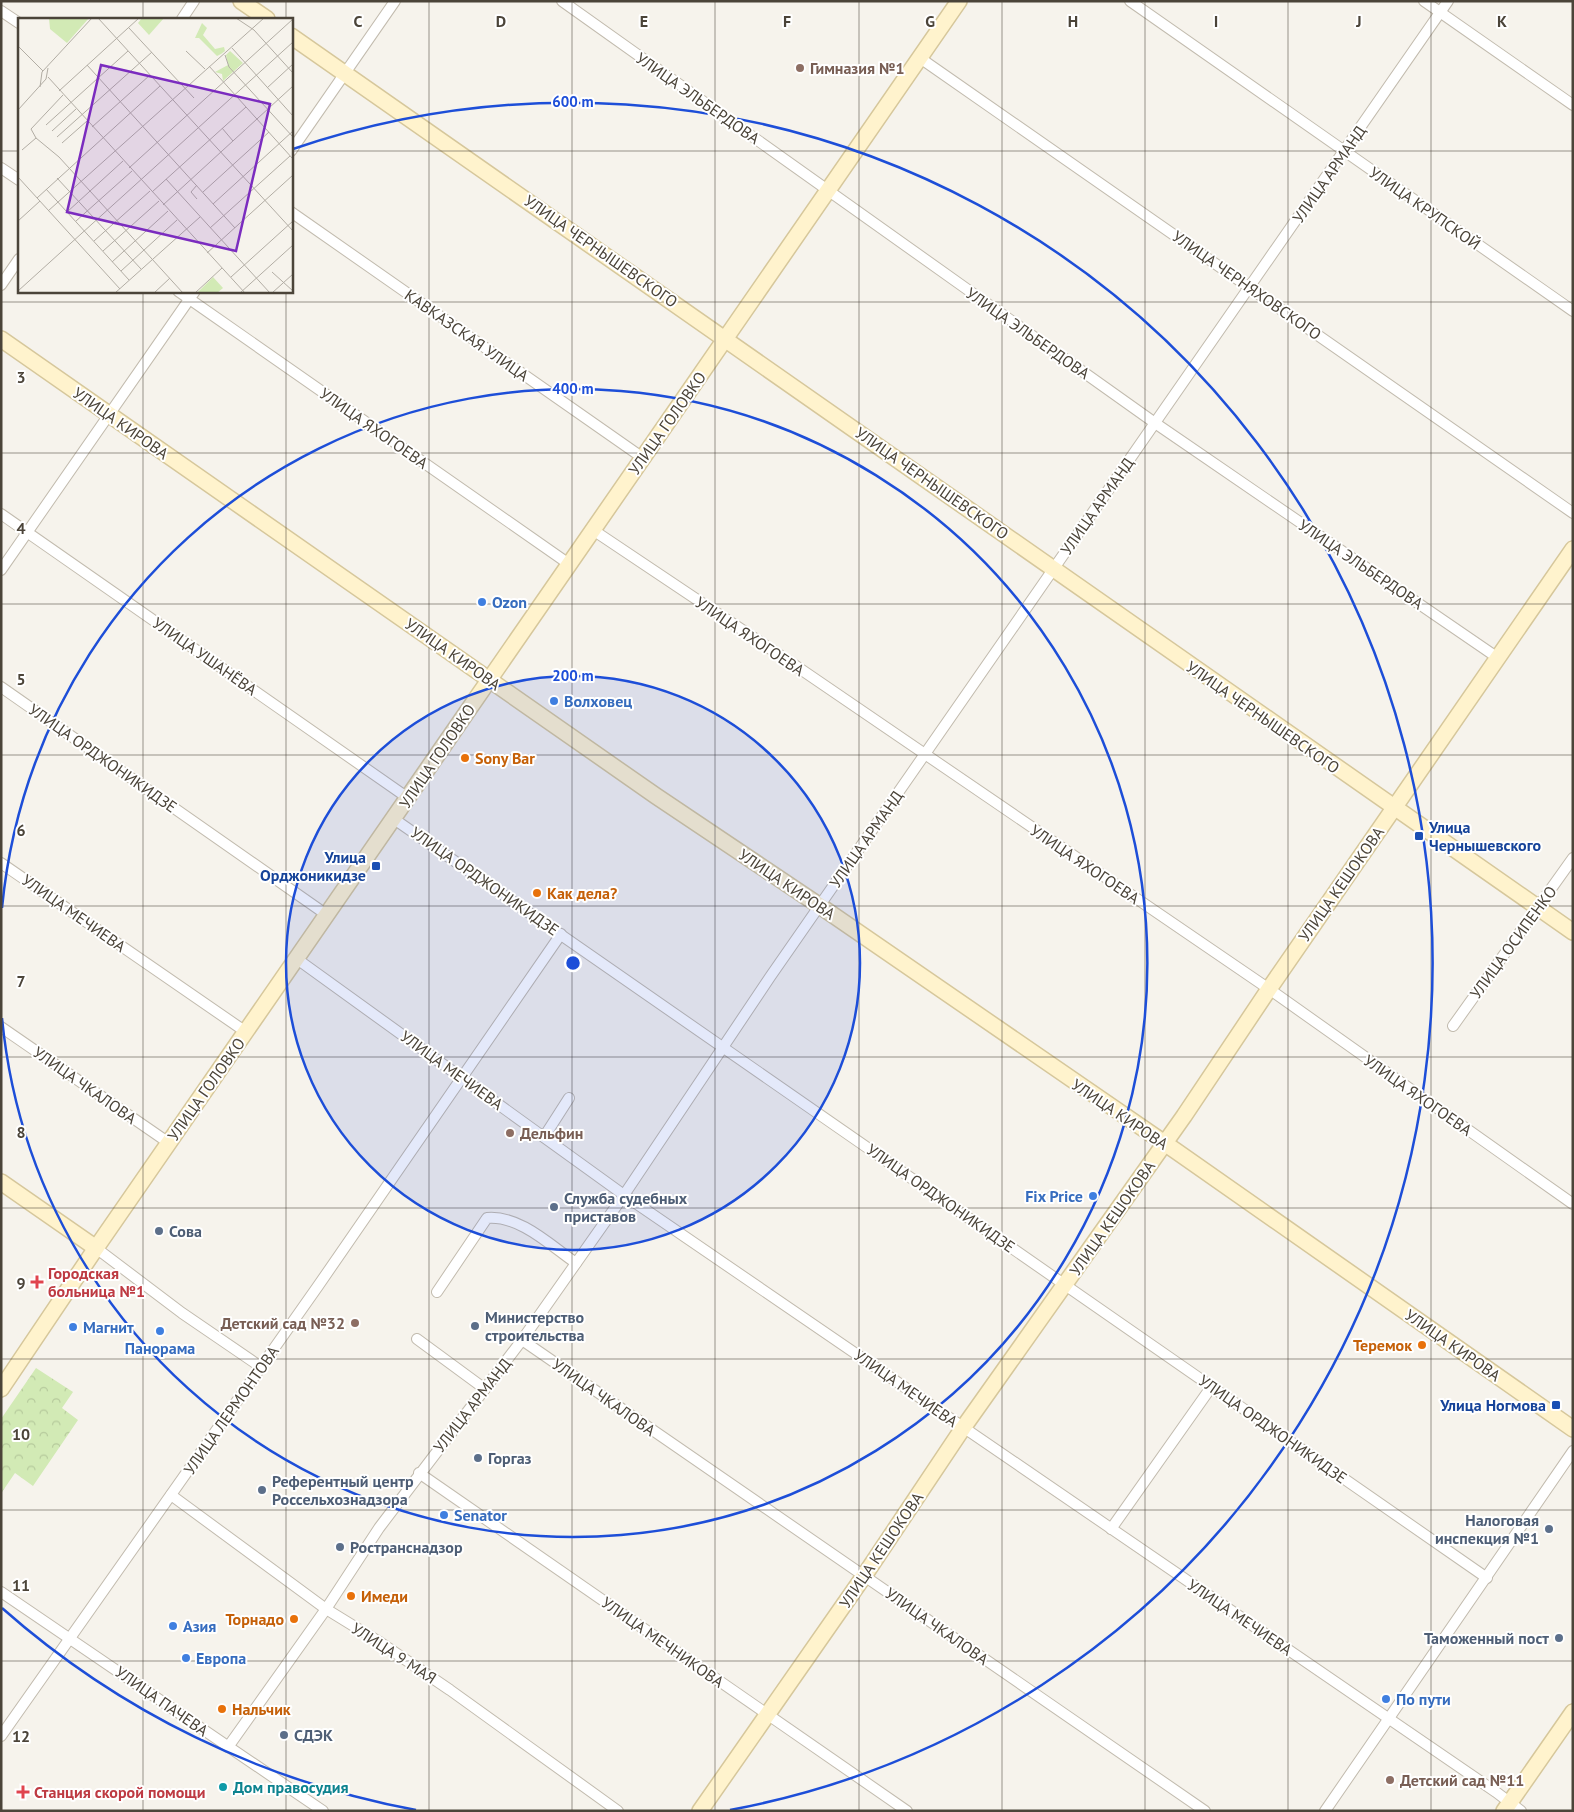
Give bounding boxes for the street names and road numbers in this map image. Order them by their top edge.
street label: УЛИЦА ЭЛЬБЕРДОВА [632,48,764,149]
street label: УЛИЦА АРМАНД [1288,121,1370,227]
street label: УЛИЦА КРУПСКОЙ [1365,162,1485,254]
street label: УЛИЦА ЧЕРНЫШЕВСКОГО [520,190,682,312]
street label: УЛИЦА ЧЕРНЯХОВСКОГО [1169,226,1325,344]
street label: УЛИЦА ЭЛЬБЕРДОВА [962,283,1094,384]
street label: КАВКАЗСКАЯ УЛИЦА [401,285,533,386]
street label: УЛИЦА ГОЛОВКО [624,368,710,478]
street label: УЛИЦА КИРОВА [69,383,173,464]
street label: УЛИЦА ЯХОГОЕВА [316,383,433,473]
street label: УЛИЦА ЧЕРНЫШЕВСКОГО [851,422,1013,544]
street label: УЛИЦА АРМАНД [1056,453,1138,559]
street label: УЛИЦА ЭЛЬБЕРДОВА [1295,515,1428,614]
street label: УЛИЦА ЯХОГОЕВА [691,592,809,680]
street label: УЛИЦА УШАНЁВА [149,613,262,700]
street label: УЛИЦА КИРОВА [401,614,505,695]
street label: УЛИЦА ЧЕРНЫШЕВСКОГО [1182,656,1344,778]
street label: УЛИЦА ОРДЖОНИКИДЗЕ [25,699,181,817]
street label: УЛИЦА ГОЛОВКО [395,700,479,812]
street label: УЛИЦА АРМАНД [825,786,907,892]
street label: УЛИЦА ЯХОГОЕВА [1026,820,1144,908]
street label: УЛИЦА ОРДЖОНИКИДЗЕ [407,822,563,940]
street label: УЛИЦА КЕШОКОВА [1294,822,1388,945]
street label: УЛИЦА КИРОВА [735,844,840,924]
street label: УЛИЦА МЕЧИЕВА [18,870,130,957]
street label: УЛИЦА ОСИПЕНКО [1465,882,1561,1002]
street label: УЛИЦА МЕЧИЕВА [397,1026,508,1114]
street label: УЛИЦА ГОЛОВКО [163,1034,249,1144]
street label: УЛИЦА ЧКАЛОВА [29,1042,141,1128]
street label: УЛИЦА ЯХОГОЕВА [1360,1050,1477,1140]
street label: УЛИЦА КИРОВА [1068,1074,1173,1154]
street label: УЛИЦА ОРДЖОНИКИДЗЕ [863,1139,1019,1257]
street label: УЛИЦА КЕШОКОВА [1065,1156,1159,1279]
street label: УЛИЦА КИРОВА [1401,1305,1505,1386]
street label: УЛИЦА ЛЕРМОНТОВА [179,1341,283,1478]
street label: УЛИЦА МЕЧИЕВА [850,1345,962,1432]
street label: УЛИЦА АРМАНД [429,1354,515,1456]
street label: УЛИЦА ЧКАЛОВА [548,1354,660,1440]
street label: УЛИЦА ОРДЖОНИКИДЗЕ [1195,1370,1351,1488]
street label: УЛИЦА КЕШОКОВА [835,1488,928,1612]
street label: УЛИЦА МЕЧИЕВА [1184,1575,1297,1660]
street label: УЛИЦА ЧКАЛОВА [881,1583,993,1669]
street label: УЛИЦА МЕЧНИКОВА [598,1592,729,1692]
street label: УЛИЦА 9 МАЯ [348,1618,440,1688]
street label: УЛИЦА ПАЧЕВА [112,1662,213,1741]

